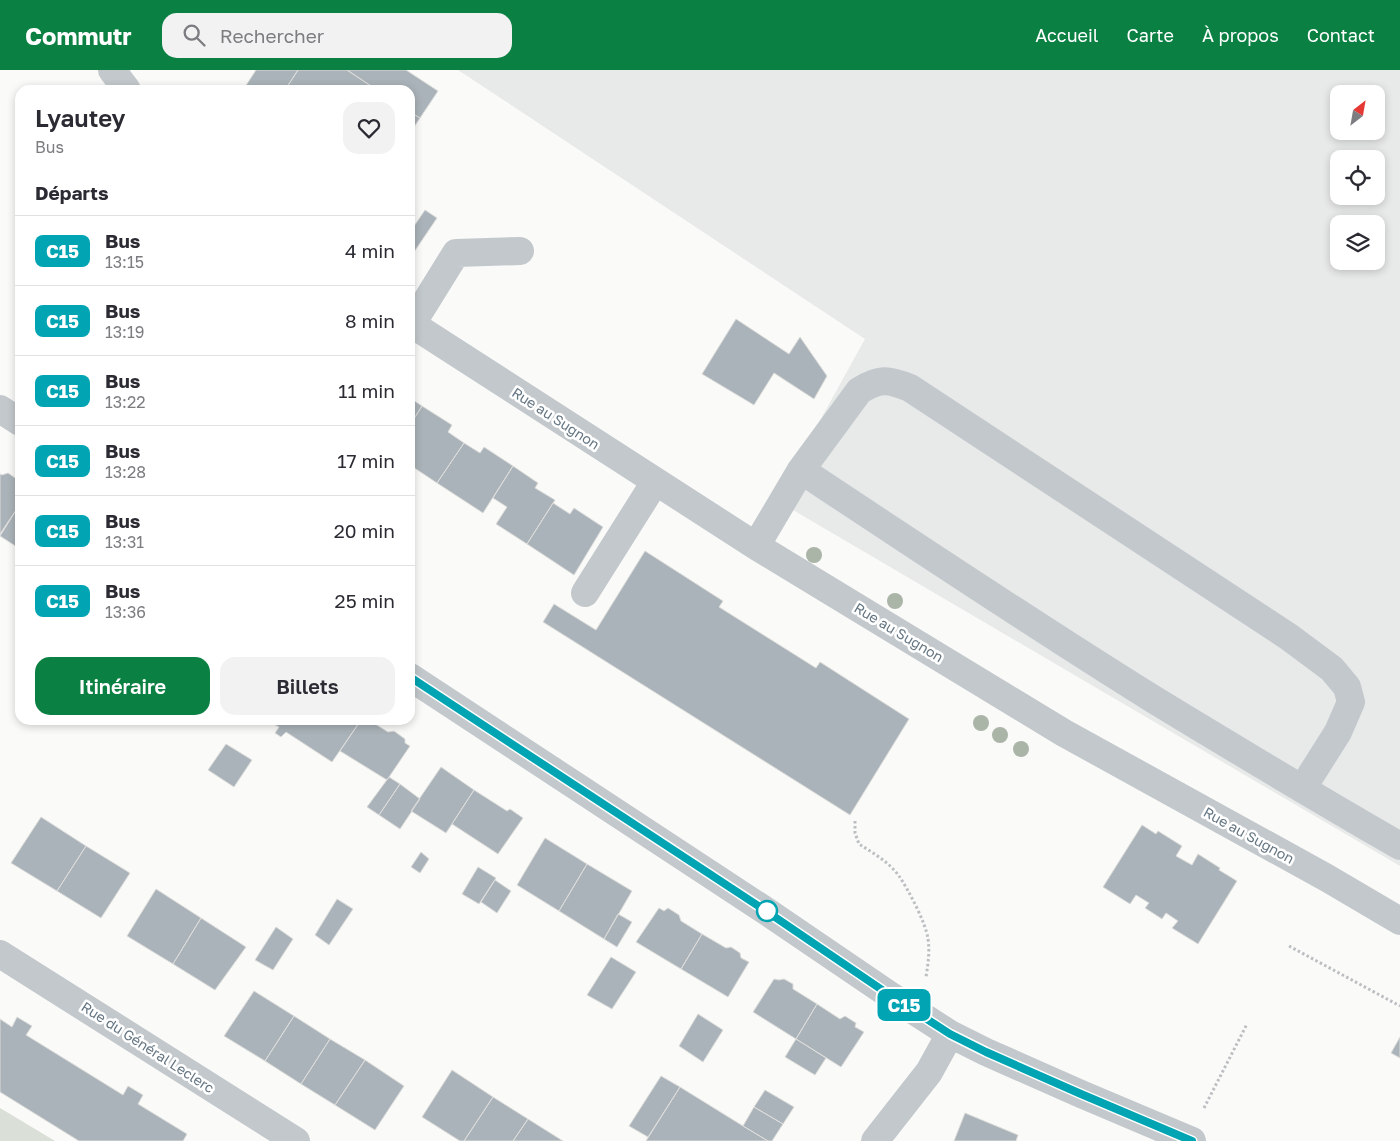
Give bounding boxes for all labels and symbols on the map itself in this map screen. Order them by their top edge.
north arrow [1330,85,1385,140]
street label: Rue au Sugnon [509,383,603,453]
street label: Rue au Sugnon [851,599,947,665]
street label: Rue au Sugnon [1201,803,1297,867]
unlabelled marker [756,900,778,922]
line badge: C15 [875,989,933,1021]
street label: Rue du Général Leclerc [78,998,218,1096]

